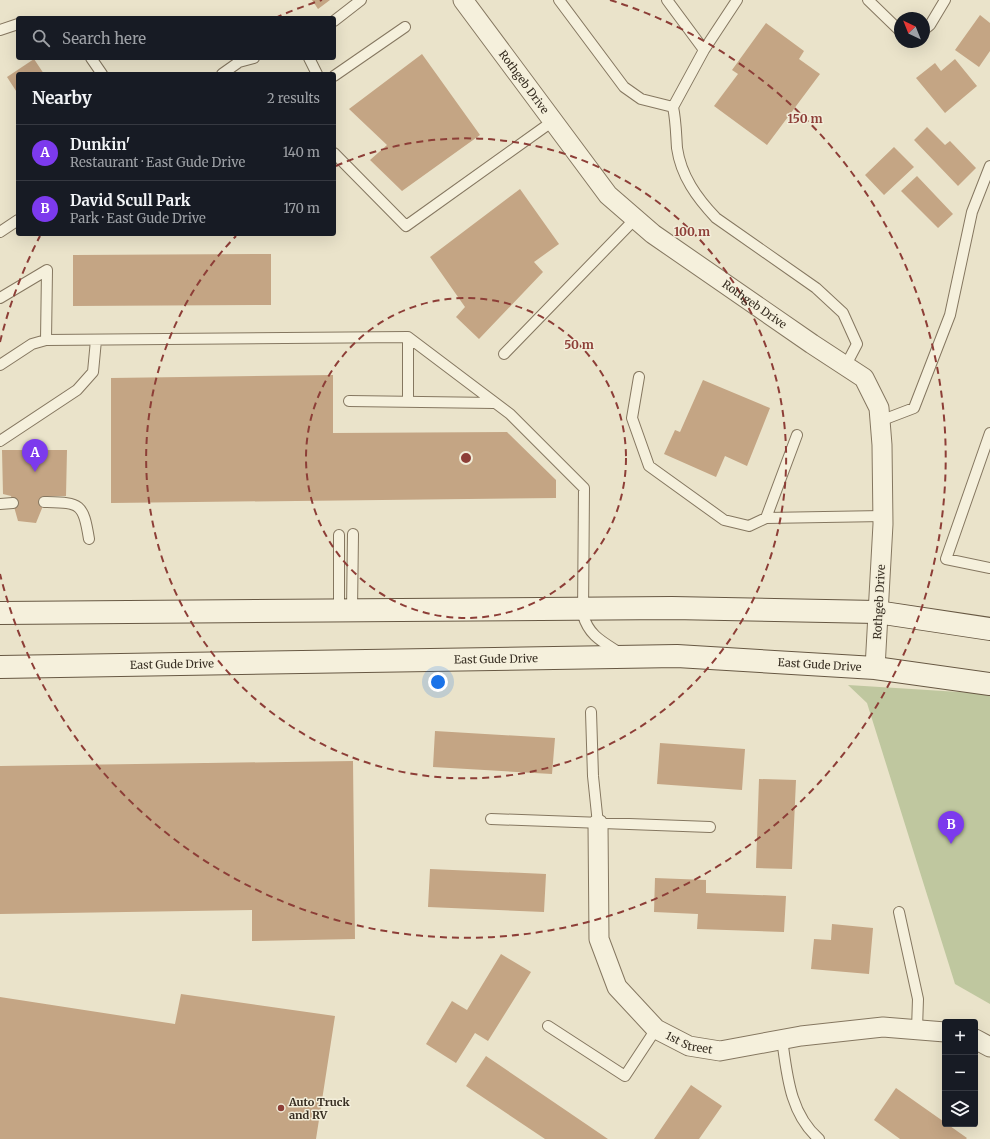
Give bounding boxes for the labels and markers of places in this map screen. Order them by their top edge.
pin: A [22,439,48,472]
centre of rings [459,451,473,465]
pin: B [938,811,964,844]
place label: Auto Truck and RV [288,1095,350,1122]
marker: Auto Truck and RV [276,1103,286,1113]

